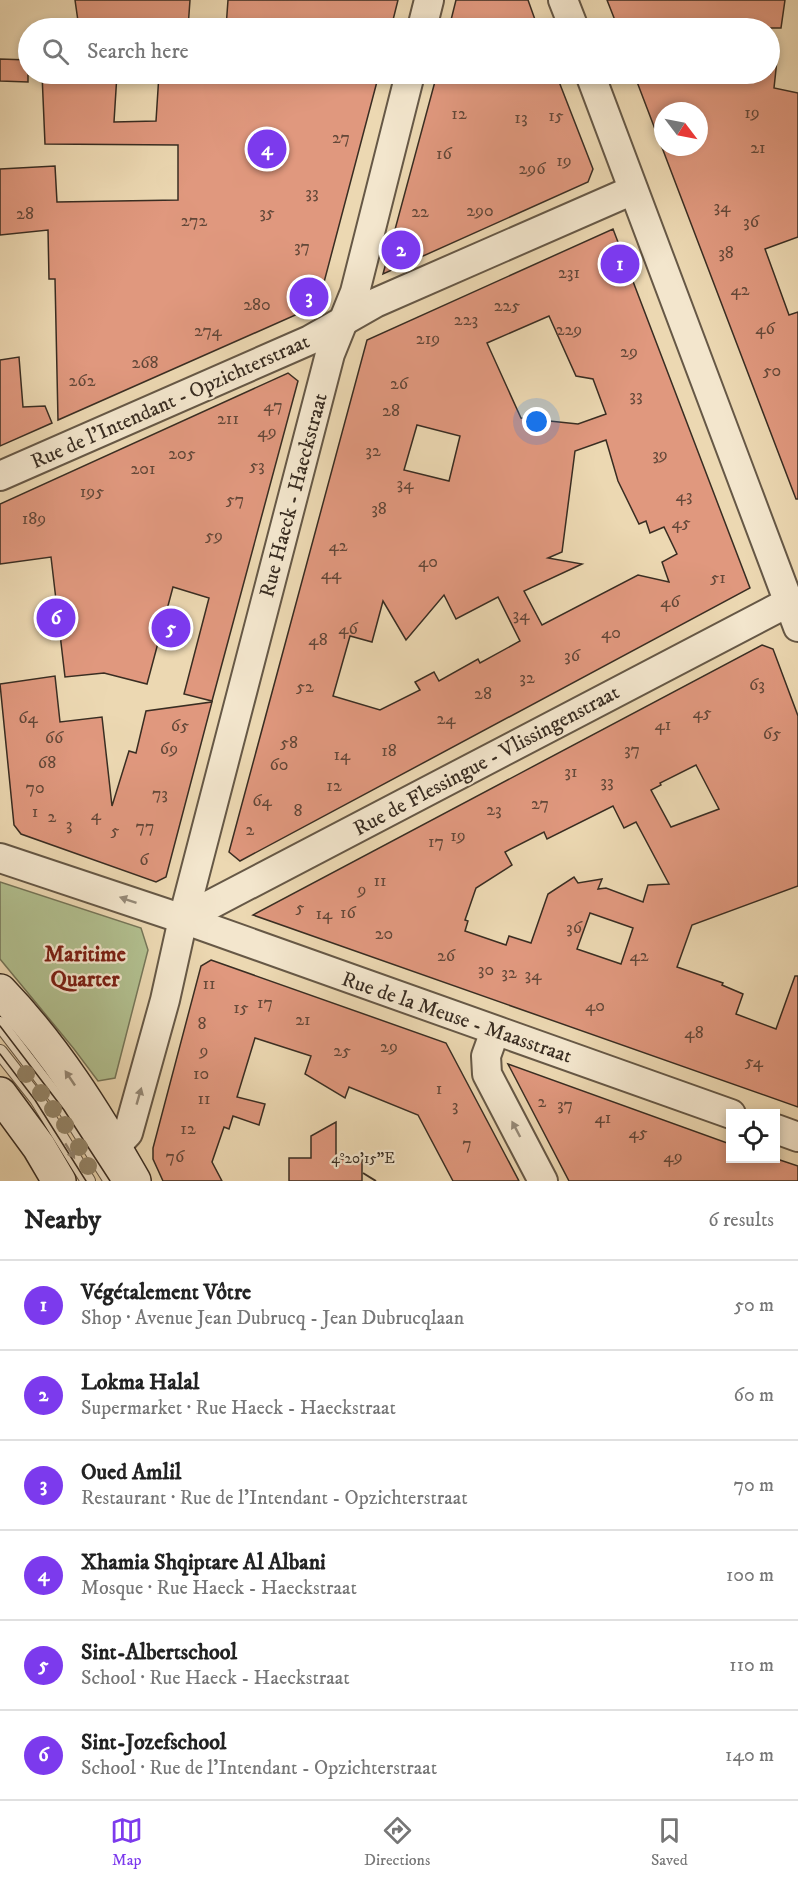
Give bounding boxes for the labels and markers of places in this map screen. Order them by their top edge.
pin: 4 [248,126,286,172]
pin: 2 [382,228,420,272]
pin: 1 [600,242,640,286]
pin: 3 [290,274,328,320]
pin: 6 [36,596,76,640]
pin: 5 [152,606,190,650]

